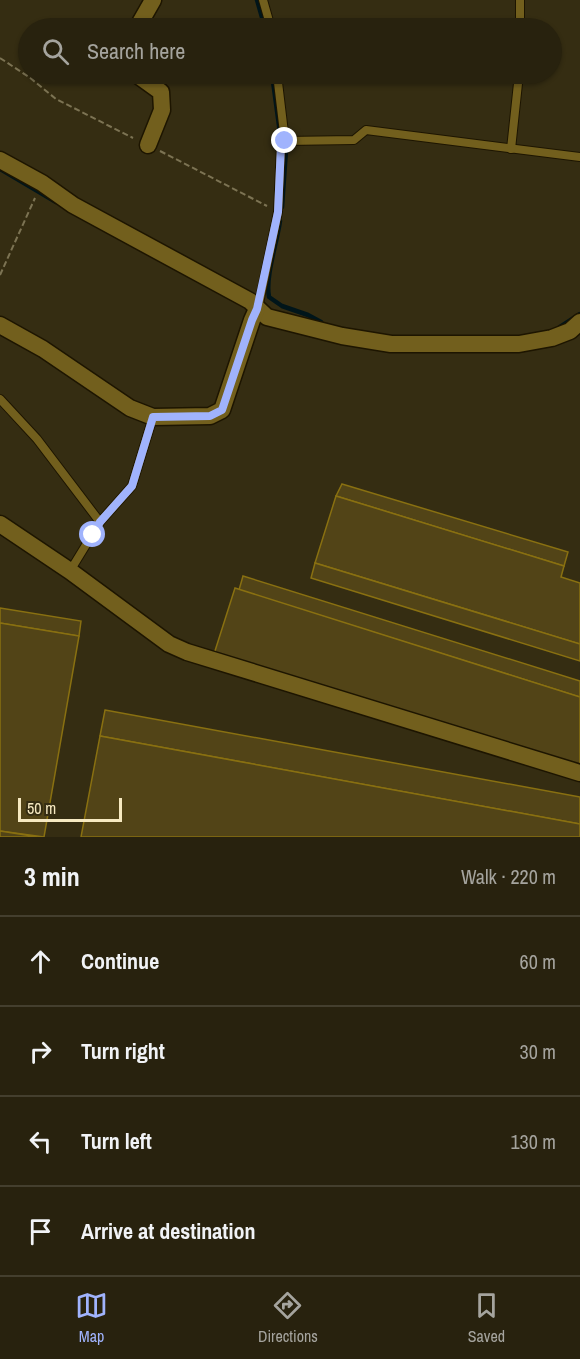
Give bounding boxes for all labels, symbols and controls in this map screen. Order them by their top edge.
search box [18,18,562,84]
icon: search [39,35,72,68]
text: Search here [87,36,185,66]
route end [271,127,297,153]
route start [79,521,105,547]
scale bar [18,795,122,822]
text: 50 m [27,797,56,819]
text: 3 min [24,859,80,894]
text: Walk · 220 m [461,863,556,890]
icon: ahead [24,945,57,978]
text: Continue [81,946,159,976]
text: 60 m [520,948,556,975]
icon: right [24,1035,57,1068]
text: Turn right [81,1036,165,1066]
text: 30 m [520,1038,556,1065]
icon: left [24,1125,57,1158]
text: Turn left [81,1126,152,1156]
text: 130 m [510,1128,556,1155]
icon: arrive [24,1215,57,1248]
text: Arrive at destination [81,1216,255,1246]
tab: Map [75,1289,108,1347]
tab: Directions [258,1289,318,1347]
tab: Saved [468,1289,505,1347]

